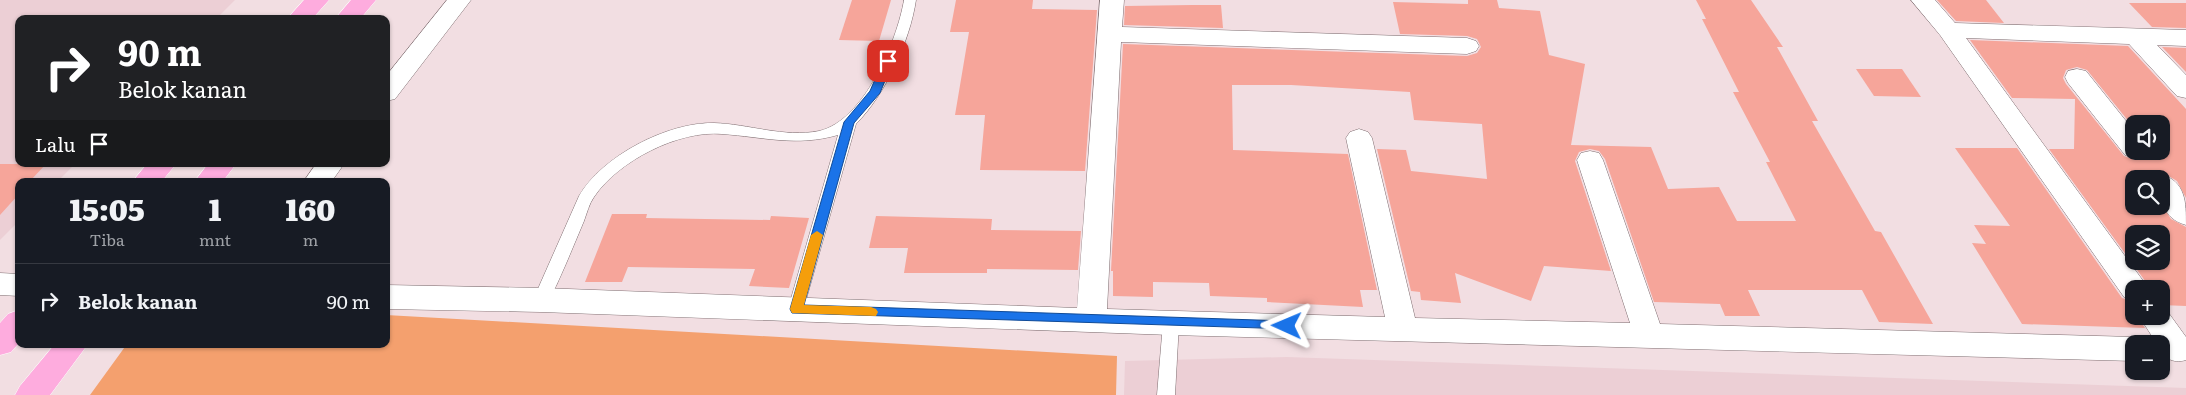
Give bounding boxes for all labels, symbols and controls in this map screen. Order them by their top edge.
text: 90 m [118,25,202,77]
icon: right [35,35,100,100]
pin [867,40,909,82]
icon: arrive [874,47,902,75]
text: Belok kanan [118,72,247,105]
map controls [2125,115,2170,380]
button: sound [2125,115,2170,160]
text: Lalu [35,130,75,158]
icon: arrive [85,130,113,158]
button: search [2125,170,2170,215]
text: 15:05 [69,186,145,230]
text: 1 [209,186,221,230]
text: 160 [285,186,336,230]
button: layers [2125,225,2170,270]
text: Tiba [90,227,125,251]
text: mnt [199,227,231,251]
text: m [303,227,318,251]
button: + [2125,280,2170,325]
icon: right [35,287,63,315]
text: Belok kanan [78,287,197,315]
text: 90 m [327,287,370,315]
position arrow [1260,299,1312,351]
button: − [2125,335,2170,380]

